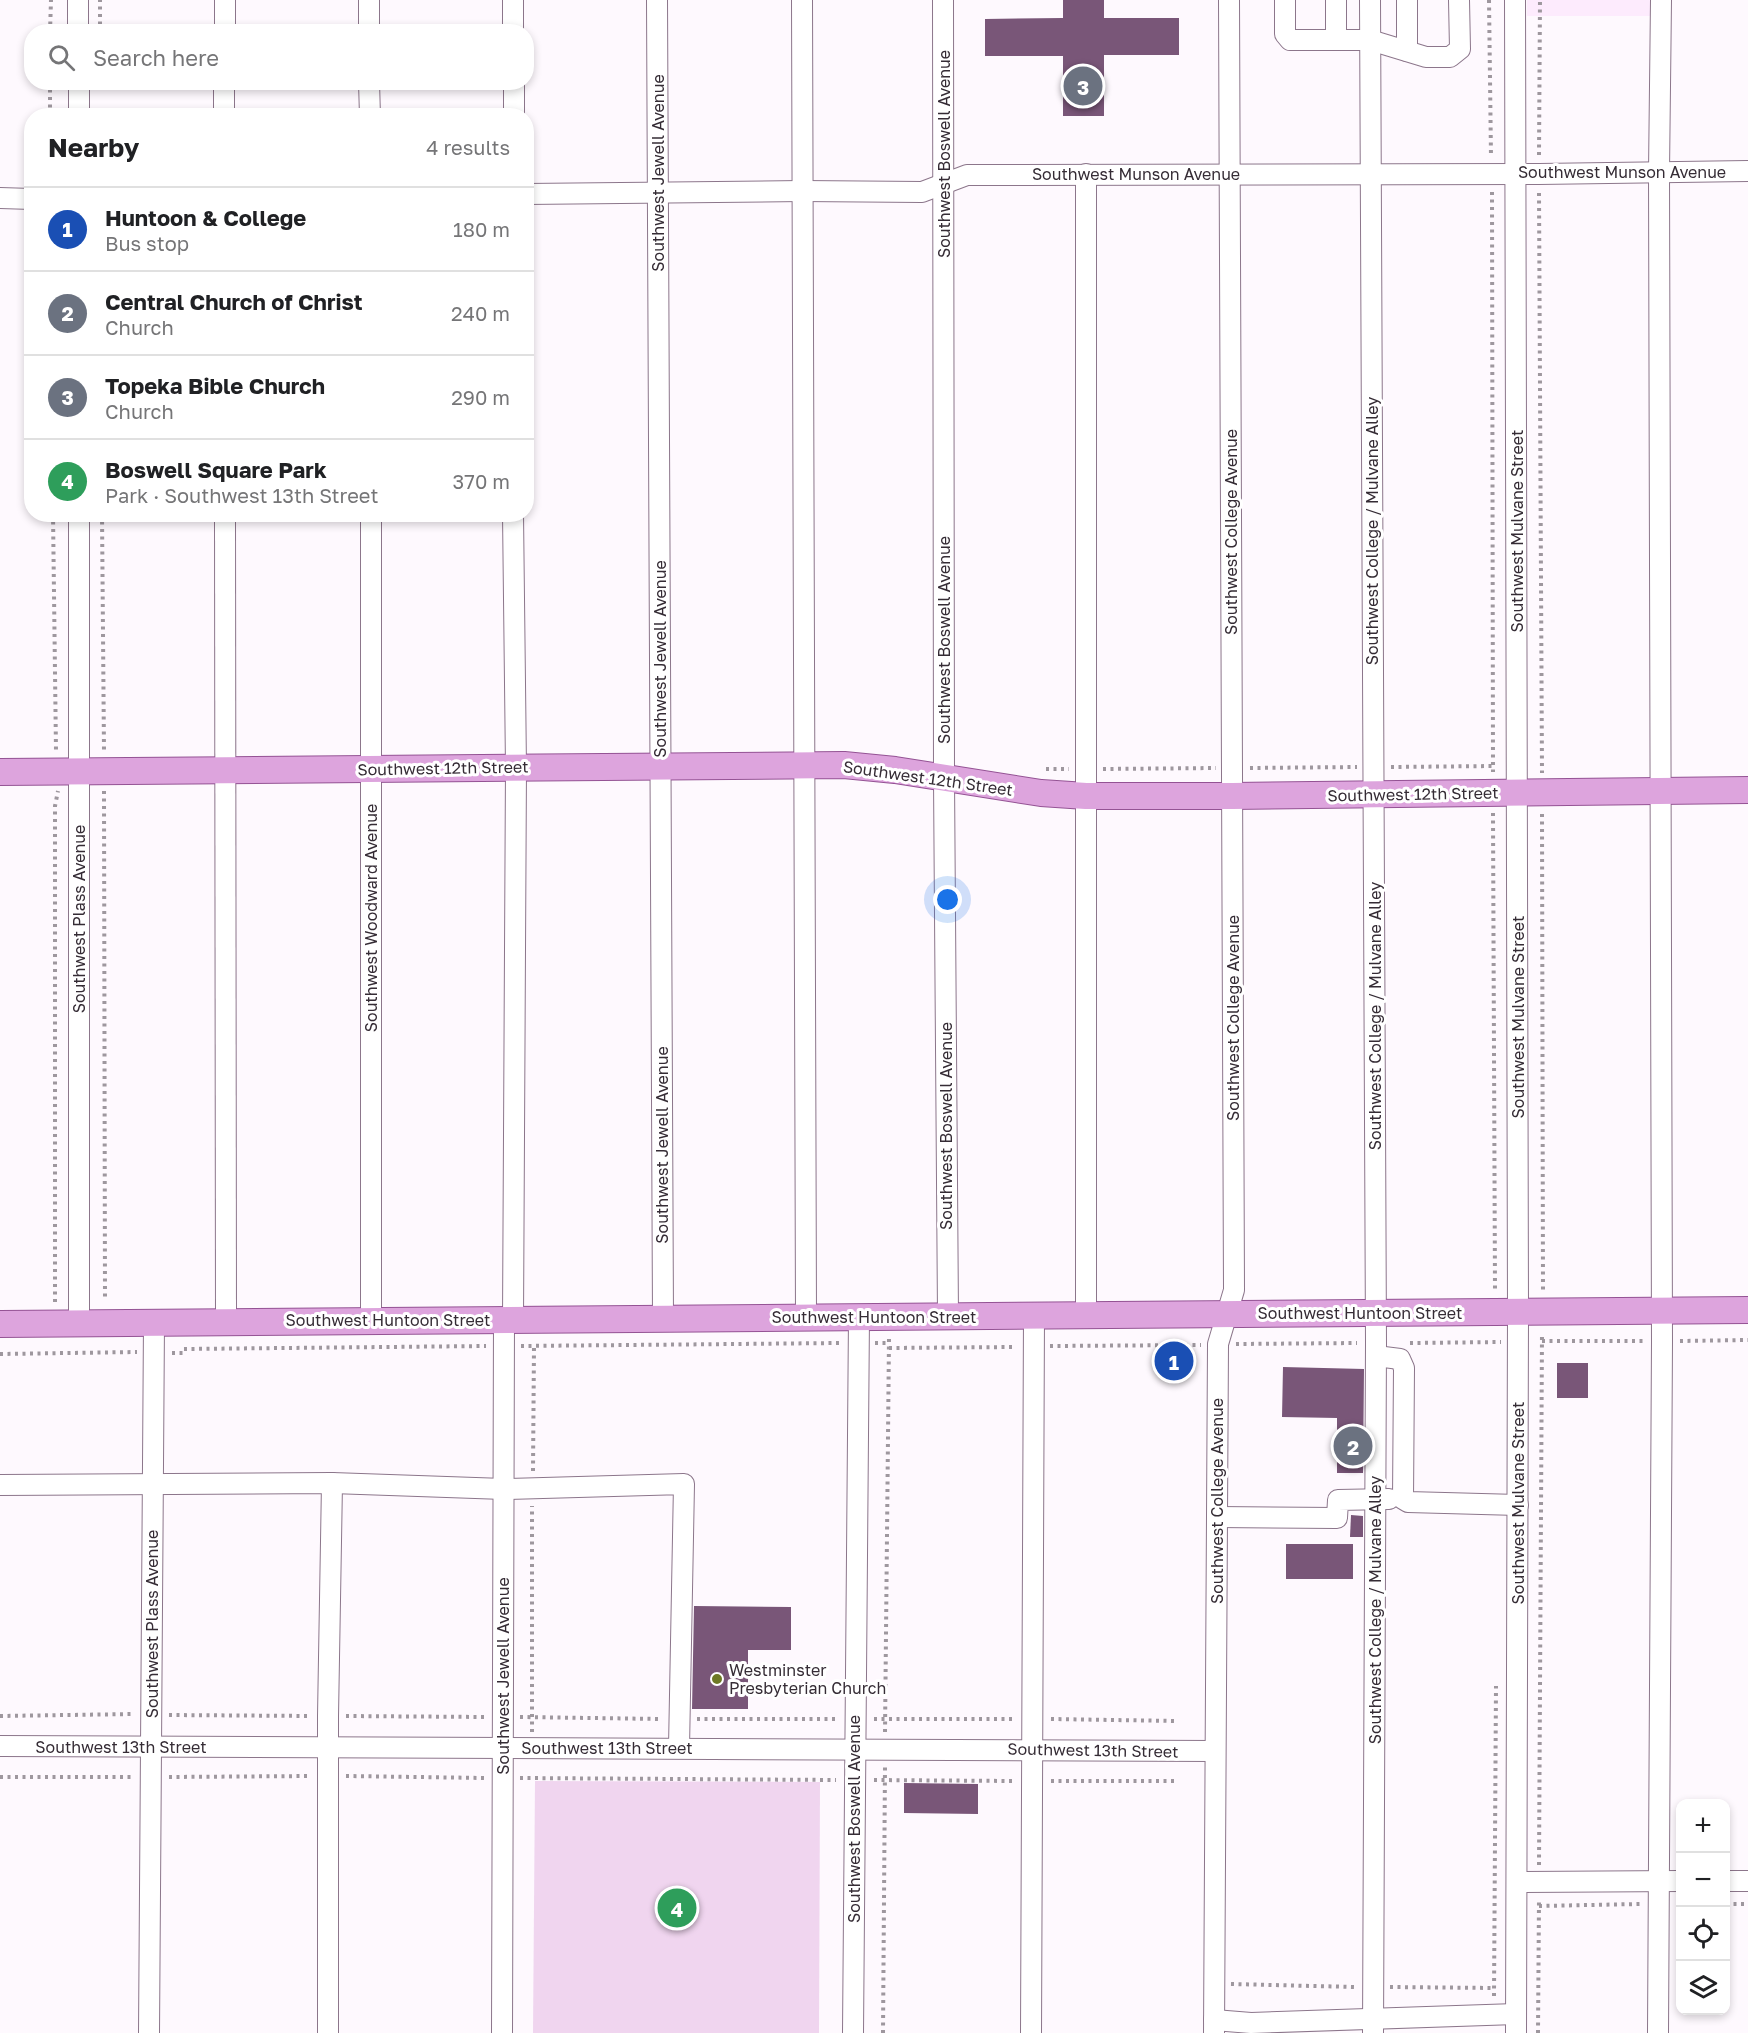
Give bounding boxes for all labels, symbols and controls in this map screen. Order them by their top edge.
search box [24,24,534,90]
icon: search [45,41,78,74]
text: Search here [93,44,219,71]
street label: Southwest Boswell Avenue [934,50,954,258]
pin: 3 [1064,64,1102,109]
street label: Southwest Jewell Avenue [648,74,668,272]
text: Nearby [48,132,139,163]
text: 4 results [426,135,510,159]
street label: Southwest Munson Avenue [1518,162,1726,182]
street label: Southwest Munson Avenue [1032,164,1240,184]
text: Huntoon & College [105,204,306,231]
text: 1 [62,217,73,241]
text: 180 m [453,217,510,241]
text: Bus stop [105,231,189,255]
text: Central Church of Christ [105,288,363,315]
text: 2 [61,301,74,325]
text: 240 m [451,301,510,325]
text: Church [105,315,174,339]
text: Topeka Bible Church [105,372,325,399]
text: 3 [61,385,74,409]
text: 290 m [451,385,510,409]
street label: Southwest College / Mulvane Alley [1362,397,1382,665]
text: Church [105,399,174,423]
street label: Southwest College Avenue [1221,429,1241,635]
street label: Southwest Mulvane Street [1507,430,1527,632]
text: Boswell Square Park [105,456,327,483]
text: 4 [61,469,74,493]
text: 370 m [453,469,510,493]
text: Park · Southwest 13th Street [105,483,378,507]
street label: Southwest Boswell Avenue [934,536,954,744]
street label: Southwest Jewell Avenue [650,560,670,758]
street label: Southwest 12th Street [842,756,1014,800]
street label: Southwest 12th Street [357,757,529,779]
street label: Southwest 12th Street [1327,783,1499,805]
street label: Southwest Woodward Avenue [361,804,381,1032]
street label: Southwest Plass Avenue [69,825,89,1013]
street label: Southwest College / Mulvane Alley [1365,882,1385,1150]
your location [933,885,962,914]
street label: Southwest College Avenue [1223,915,1243,1121]
street label: Southwest Mulvane Street [1508,916,1528,1118]
street label: Southwest Boswell Avenue [936,1022,956,1230]
street label: Southwest Jewell Avenue [652,1046,672,1244]
street label: Southwest Huntoon Street [1258,1303,1462,1323]
street label: Southwest Huntoon Street [772,1307,976,1327]
street label: Southwest Huntoon Street [286,1310,490,1330]
pin: 1 [1154,1338,1194,1384]
street label: Southwest College Avenue [1207,1398,1227,1604]
street label: Southwest Mulvane Street [1508,1402,1528,1604]
pin: 2 [1334,1424,1372,1468]
street label: Southwest College / Mulvane Alley [1365,1476,1385,1744]
street label: Southwest Plass Avenue [142,1530,162,1718]
street label: Southwest Jewell Avenue [493,1577,513,1775]
place label: Westminster Presbyterian Church [729,1660,886,1698]
marker: Westminster Presbyterian Church [710,1672,724,1686]
street label: Southwest Boswell Avenue [844,1715,864,1923]
street label: Southwest 13th Street [35,1737,207,1757]
street label: Southwest 13th Street [521,1738,693,1758]
street label: Southwest 13th Street [1007,1739,1179,1761]
map controls [1676,1799,1730,2015]
button: + [1676,1799,1730,1853]
button: − [1676,1853,1730,1907]
pin: 4 [658,1886,696,1930]
button: locate [1676,1907,1730,1961]
button: layers [1676,1961,1730,2015]

